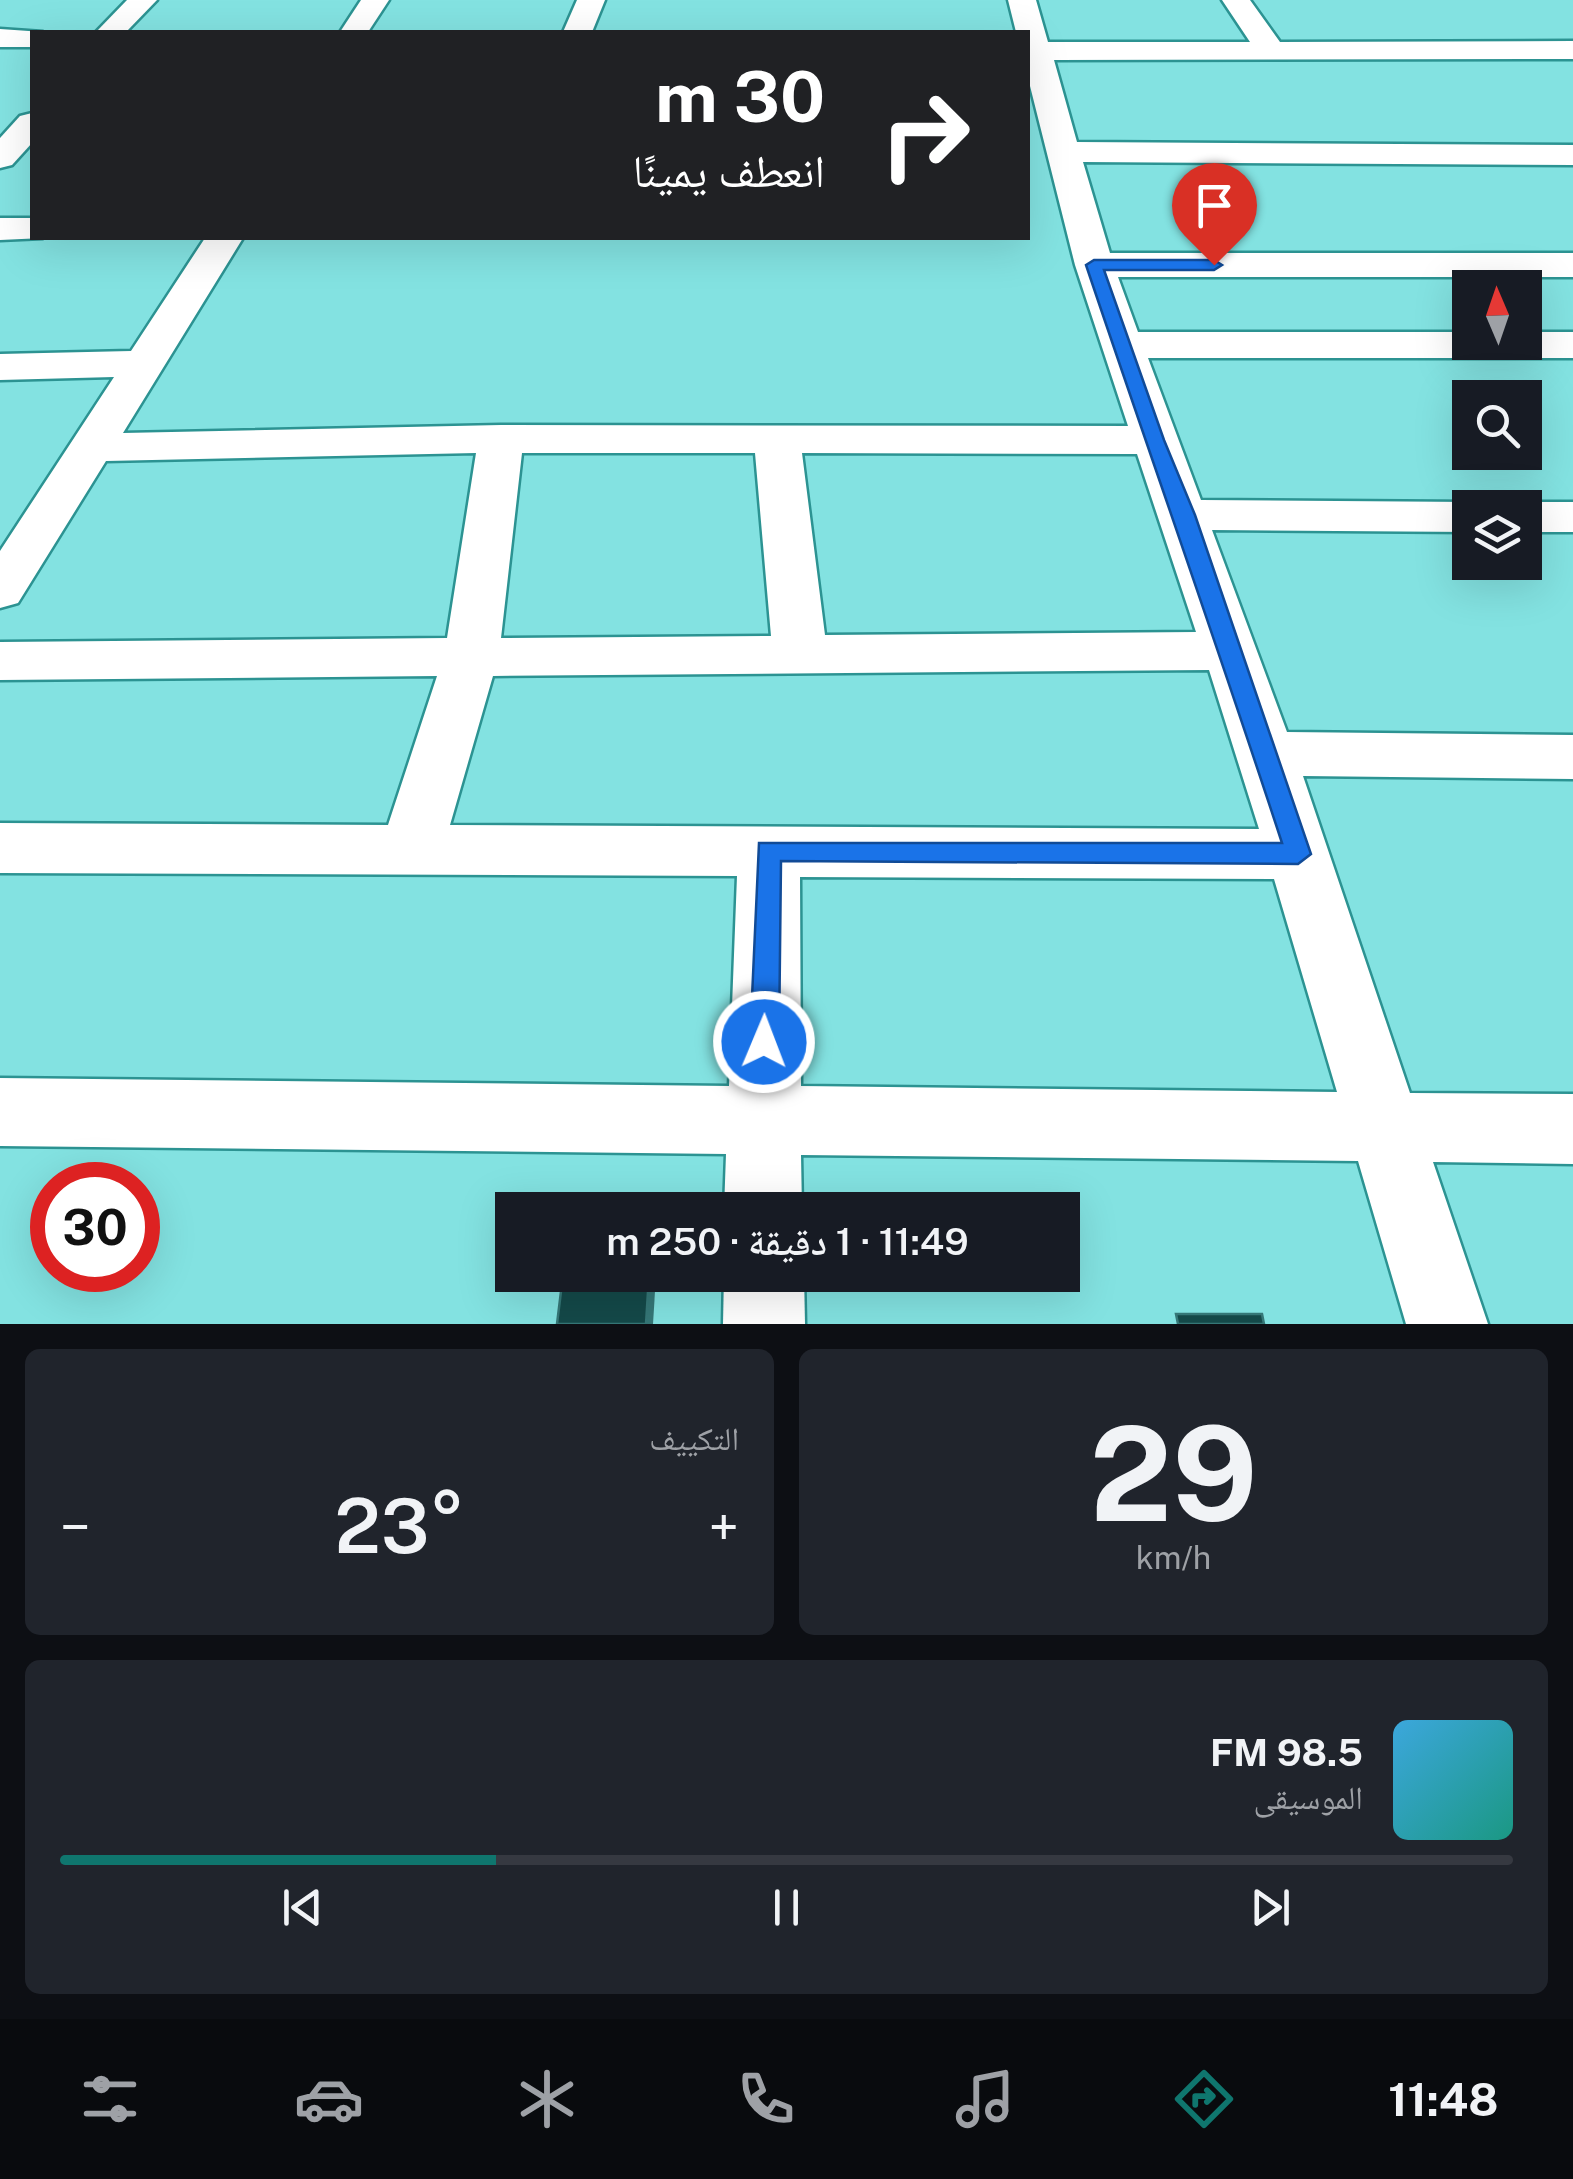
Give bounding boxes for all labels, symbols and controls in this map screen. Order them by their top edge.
text: 30 m [655,55,825,138]
icon: right [860,70,990,200]
text: انعطف يمينًا [633,144,825,197]
pin [1172,163,1257,266]
icon: arrive [1187,178,1242,233]
north arrow [1452,270,1542,360]
map controls [1452,270,1542,580]
button: search [1452,380,1542,470]
button: layers [1452,490,1542,580]
position arrow [712,990,816,1094]
speed limit sign: 30 [30,1162,160,1292]
text: 11:49 · 1 دقيقة · 250 m [606,1219,969,1264]
text: 29 [1089,1398,1258,1550]
text: التكييف [649,1420,739,1457]
text: 23° [334,1482,465,1570]
text: − [60,1495,91,1559]
text: + [708,1495,739,1559]
text: km/h [1136,1539,1211,1576]
text: 98.5 FM [1210,1730,1363,1775]
text: الموسيقى [1253,1779,1363,1816]
icon: previous [275,1880,330,1935]
icon: pause [759,1880,814,1935]
icon: next [1243,1880,1298,1935]
icon: filters [75,2064,145,2134]
icon: car [294,2064,364,2134]
icon: climate [512,2064,582,2134]
icon: phone [731,2064,801,2134]
icon: music [950,2064,1020,2134]
icon: directions [1169,2064,1239,2134]
text: 11:48 [1388,2073,1499,2126]

